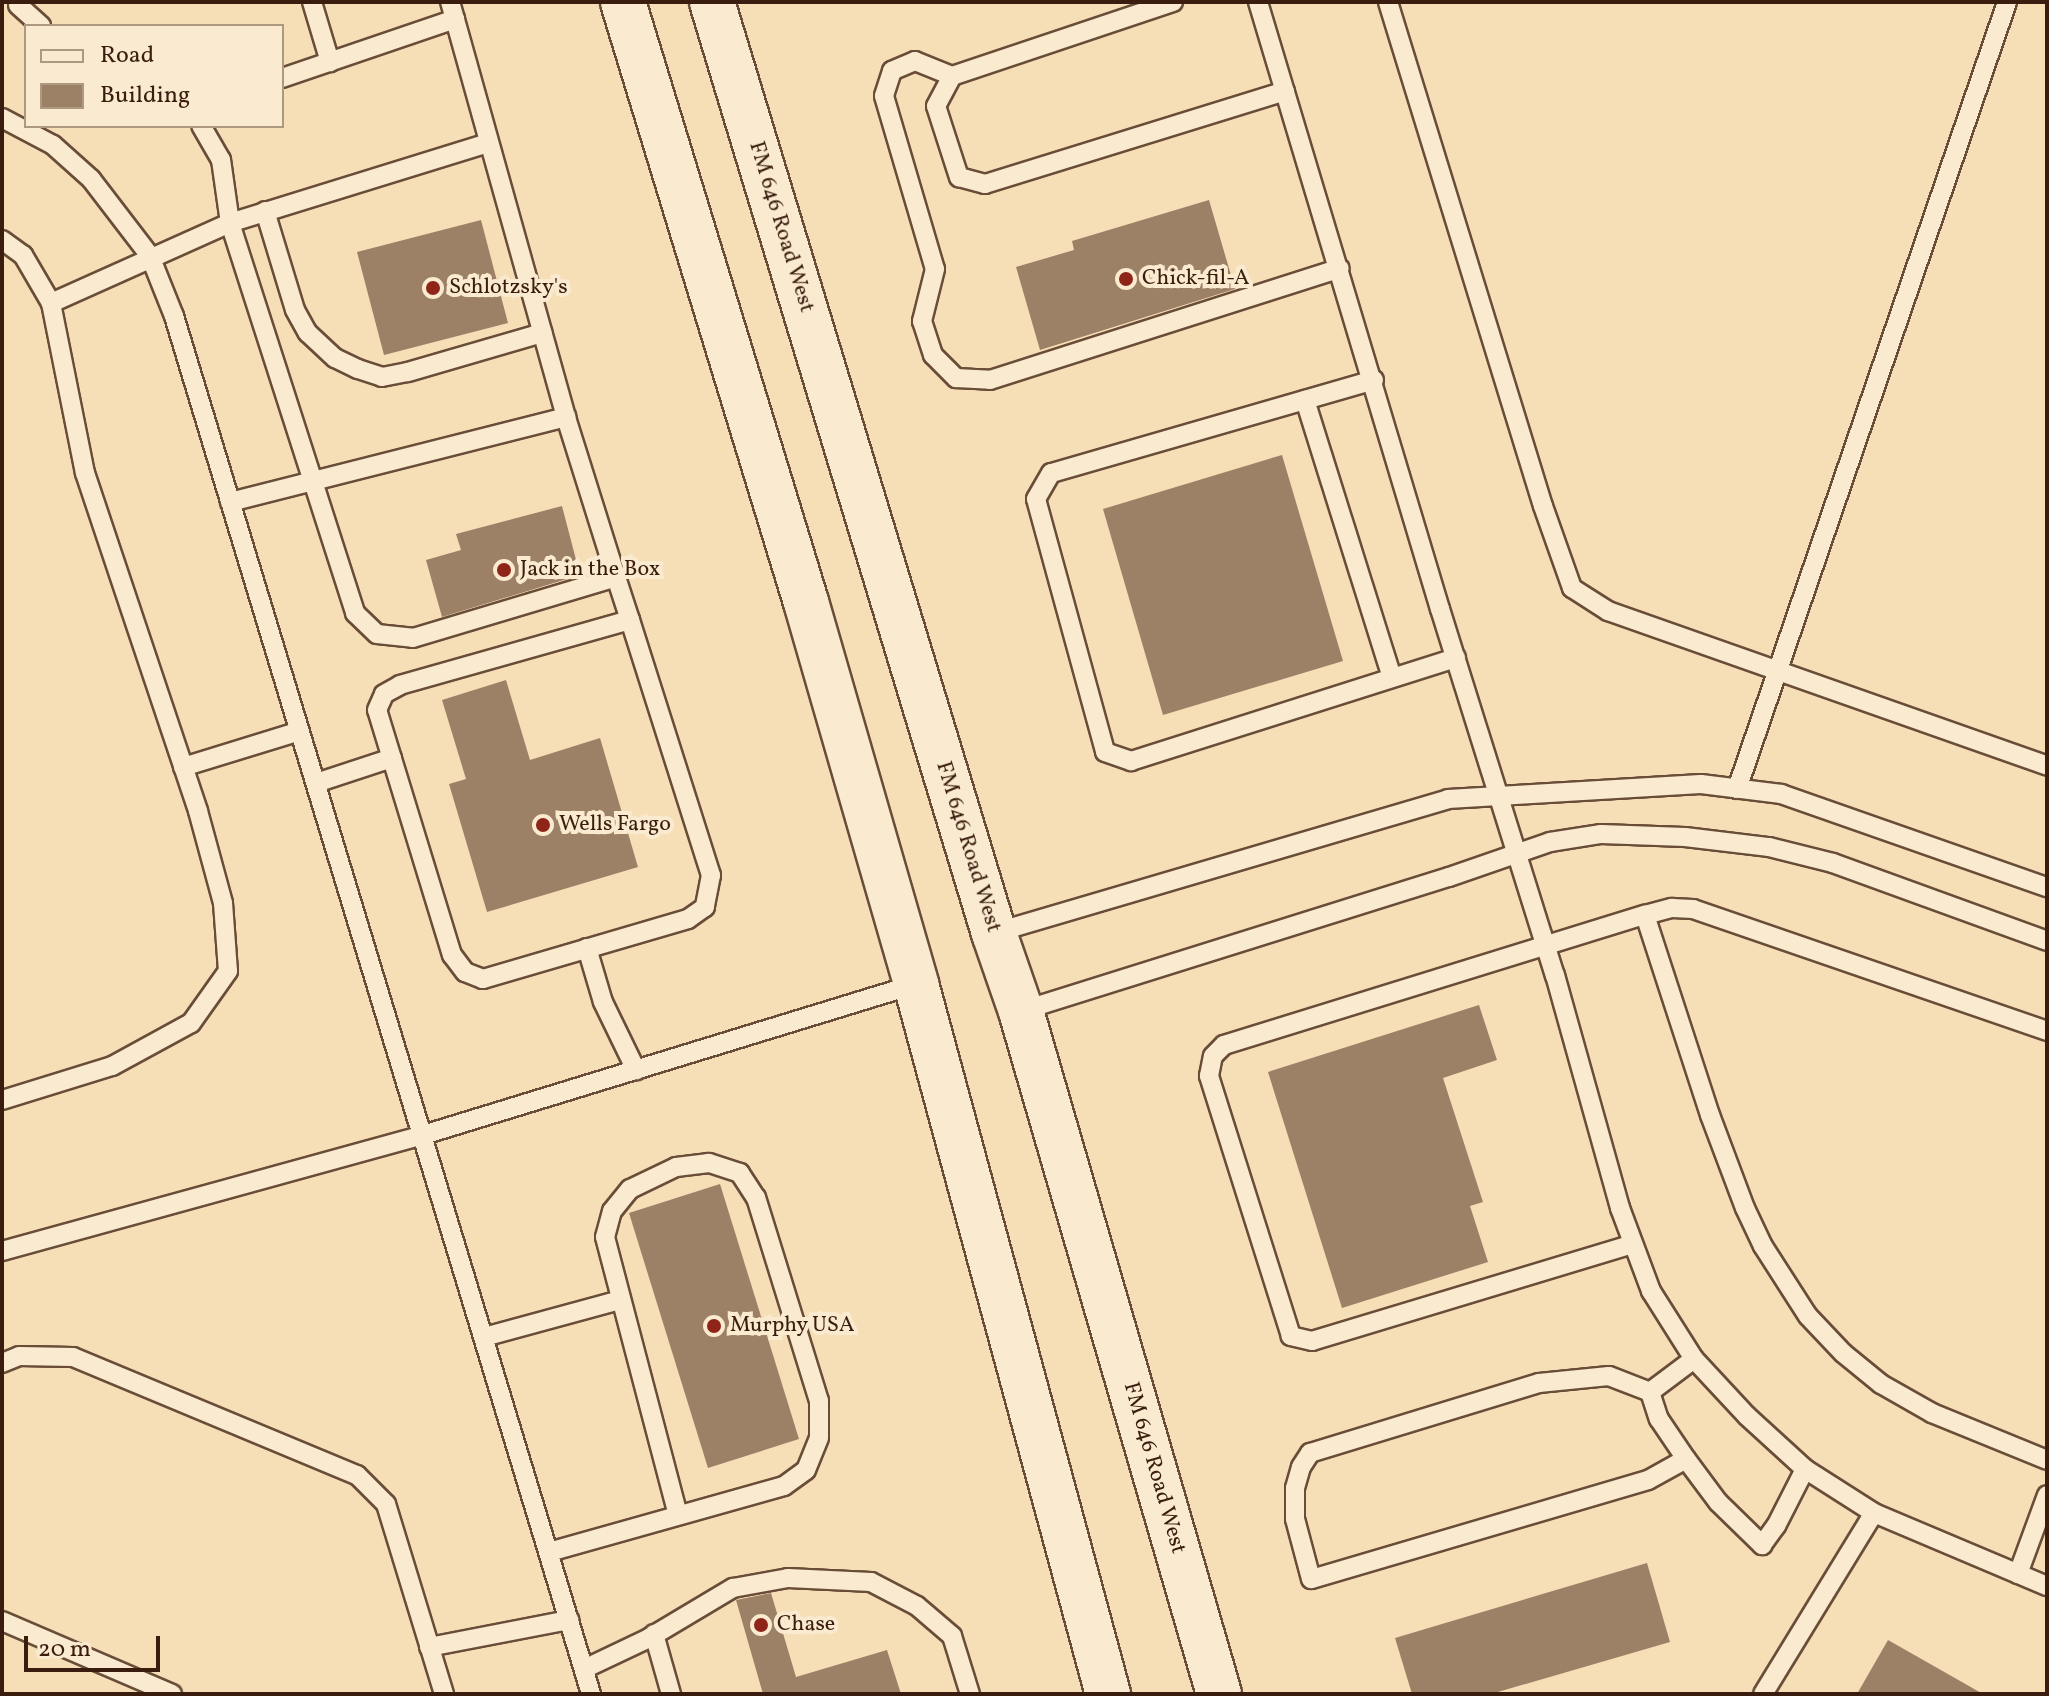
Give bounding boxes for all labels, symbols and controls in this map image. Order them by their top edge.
legend [24,24,284,128]
text: Road [100,39,154,73]
text: Building [100,79,190,113]
street label: FM 646 Road West [742,138,820,316]
place label: Chick-fil-A [1142,266,1249,292]
marker: Chick-fil-A [1117,270,1135,288]
place label: Schlotzsky's [449,275,568,301]
marker: Schlotzsky's [424,279,442,297]
place label: Jack in the Box [520,557,660,583]
marker: Jack in the Box [495,561,513,579]
street label: FM 646 Road West [929,758,1007,936]
place label: Wells Fargo [559,812,671,838]
marker: Wells Fargo [534,816,552,834]
place label: Murphy USA [730,1313,855,1339]
marker: Murphy USA [705,1317,723,1335]
street label: FM 646 Road West [1117,1379,1191,1557]
place label: Chase [777,1612,835,1638]
marker: Chase [752,1616,770,1634]
scale bar [28,1620,164,1670]
text: 20 m [38,1633,91,1667]

